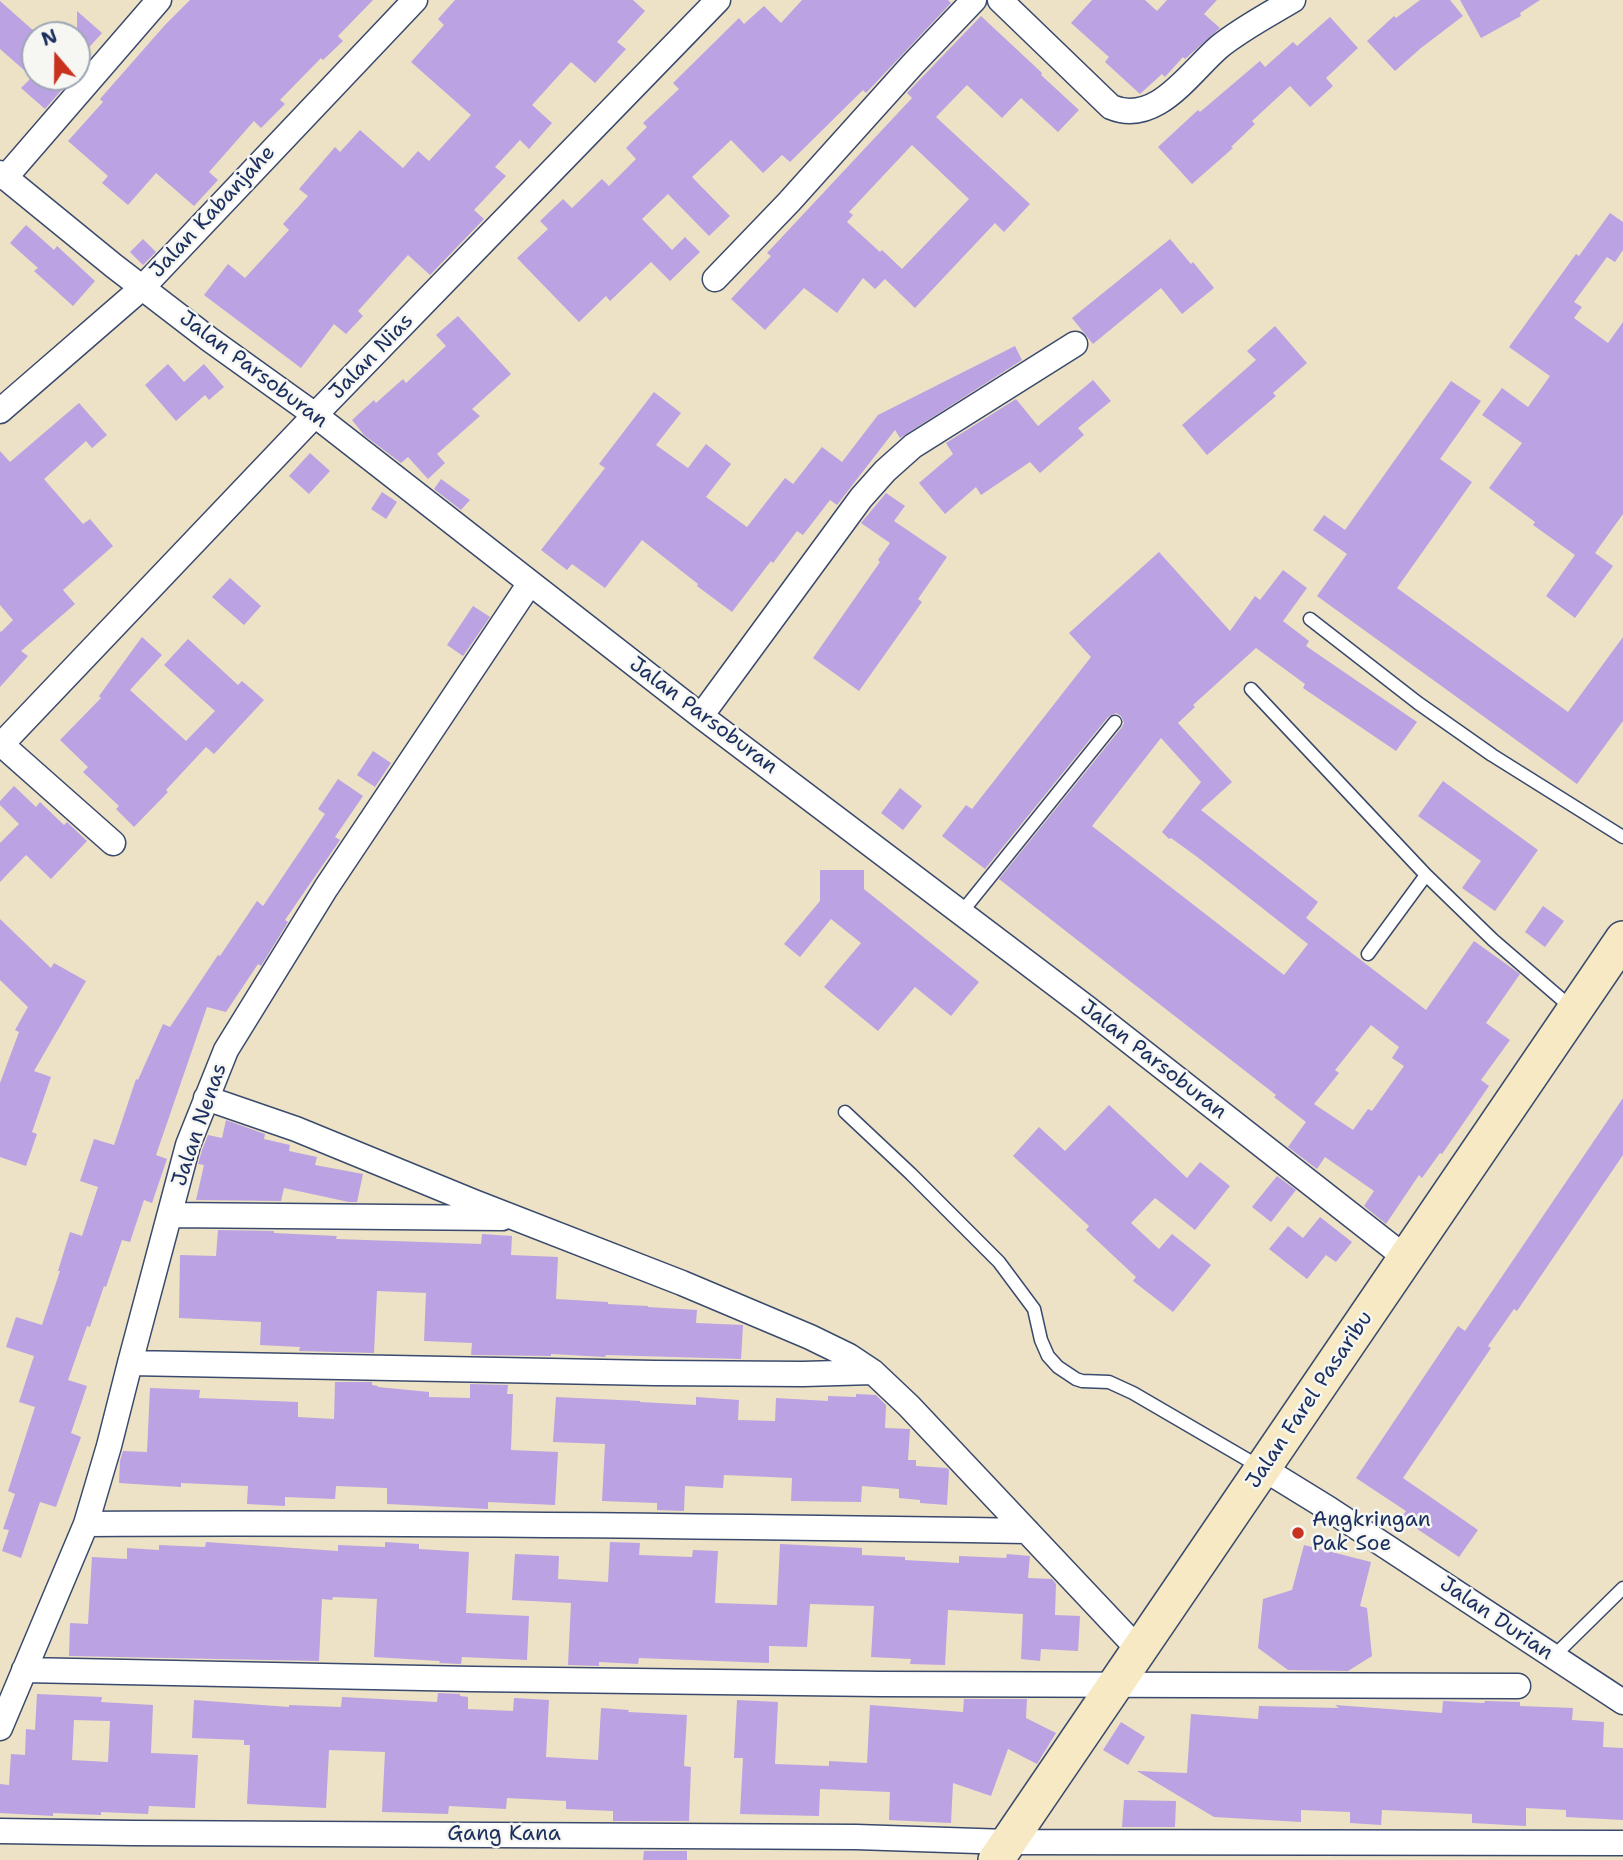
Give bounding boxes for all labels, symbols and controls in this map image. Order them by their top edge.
north arrow [21,21,91,91]
text: N [38,23,61,52]
street label: Jalan Kabanjahe [145,140,281,284]
street label: Jalan Parsoburan [174,306,332,434]
street label: Jalan Nias [325,309,419,405]
street label: Jalan Parsoburan [624,652,782,780]
street label: Jalan Parsoburan [1075,995,1231,1125]
street label: Jalan Nenas [167,1060,233,1190]
street label: Jalan Farel Pasaribu [1241,1306,1379,1494]
place label: Angkringan Pak Soe [1312,1508,1431,1558]
marker: Angkringan Pak Soe [1290,1525,1306,1541]
street label: Jalan Durian [1435,1572,1557,1666]
street label: Gang Kana [447,1822,561,1848]

